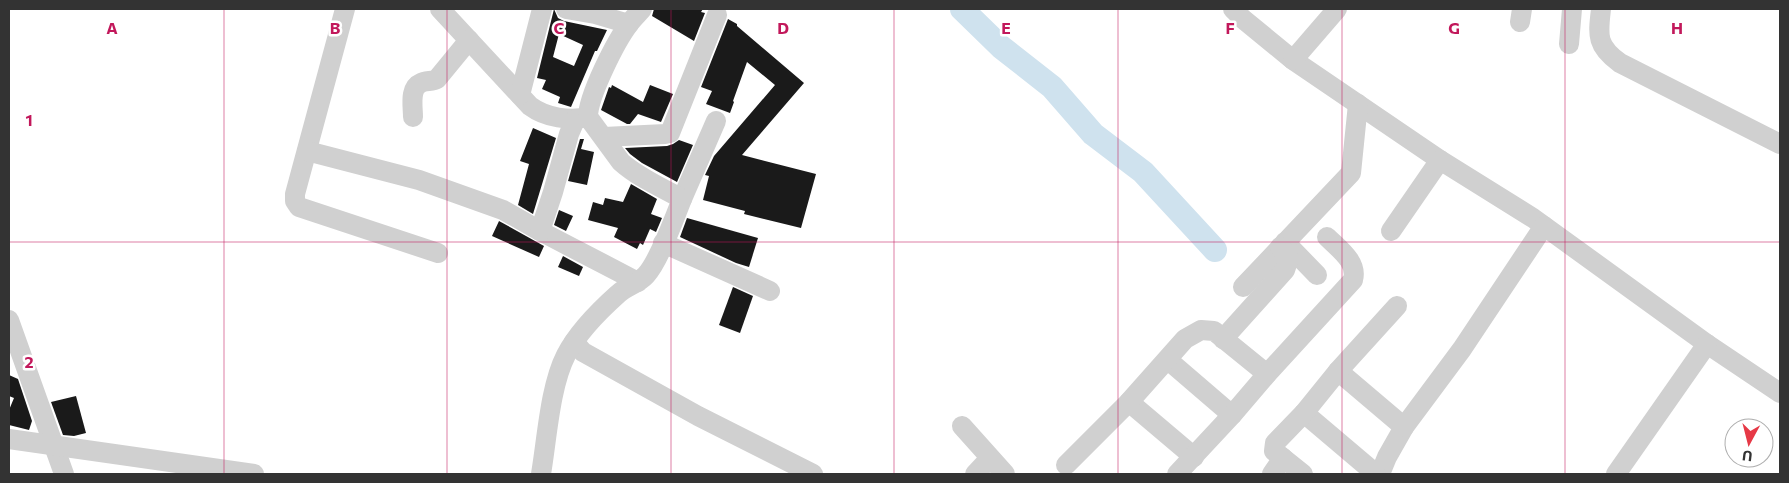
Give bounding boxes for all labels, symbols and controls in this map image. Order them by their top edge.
text: A [106,18,118,37]
text: B [330,18,341,37]
text: C [554,18,565,37]
text: D [777,18,789,37]
text: E [1001,18,1011,37]
text: F [1225,18,1235,37]
text: G [1448,18,1460,37]
text: H [1671,18,1683,37]
text: 1 [25,110,33,129]
text: 2 [24,352,34,371]
north arrow [1724,418,1774,468]
text: U [1741,447,1753,465]

